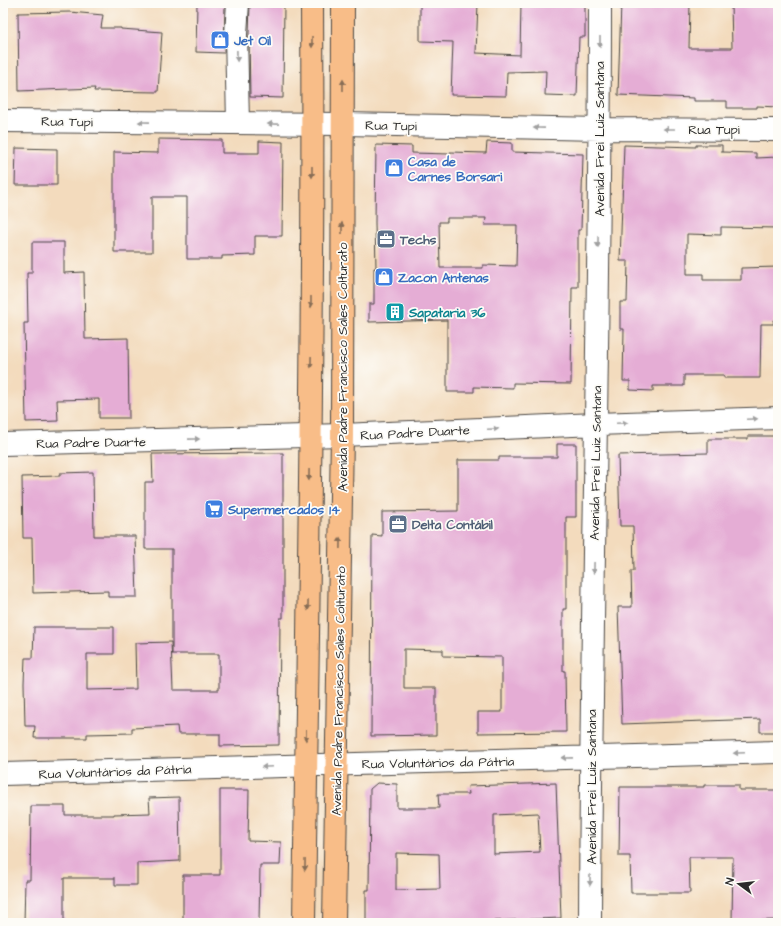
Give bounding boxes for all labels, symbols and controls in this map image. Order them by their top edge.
shop icon: Jet Oil [209,29,231,51]
place label: Jet Oil [233,32,271,50]
one-way arrow [309,36,315,49]
one-way arrow [597,36,603,49]
one-way arrow [233,50,240,62]
street label: Avenida Frei Luiz Santana [591,61,609,217]
one-way arrow [340,78,346,91]
street label: Rua Tupi [41,113,93,131]
street label: Rua Tupi [365,117,417,135]
one-way arrow [137,119,150,125]
one-way arrow [267,120,279,127]
street label: Rua Tupi [688,121,740,139]
one-way arrow [532,125,545,131]
one-way arrow [662,126,675,132]
place label: Casa de Carnes Borsari [408,153,503,186]
shop icon: Casa de Carnes Borsari [383,157,405,179]
one-way arrow [309,166,315,179]
one-way arrow [339,221,345,234]
office icon: Techs [375,228,397,250]
place label: Techs [399,231,437,249]
one-way arrow [595,236,601,249]
street label: Avenida Padre Francisco Sales Colturato [334,242,352,492]
shop icon: Zacon Antenas [373,266,395,288]
place label: Zacon Antenas [398,269,489,287]
one-way arrow [308,296,314,309]
building icon: Sapataria 36 [384,301,406,323]
place label: Sapataria 36 [408,304,486,323]
one-way arrow [308,356,314,369]
street label: Avenida Frei Luiz Santana [586,385,606,541]
one-way arrow [746,416,759,422]
one-way arrow [616,420,629,426]
street label: Rua Padre Duarte [360,421,470,445]
one-way arrow [487,425,499,432]
street label: Rua Padre Duarte [36,433,146,453]
one-way arrow [188,436,200,443]
one-way arrow [306,469,312,482]
supermarket icon: Supermercados 14 [203,498,225,520]
place label: Supermercados 14 [227,501,340,520]
office icon: Delta Contábil [387,513,409,535]
place label: Delta Contábil [412,516,493,534]
one-way arrow [337,536,343,549]
one-way arrow [591,562,597,575]
street label: Avenida Padre Francisco Sales Colturato [328,566,350,816]
one-way arrow [305,599,311,612]
street label: Avenida Frei Luiz Santana [583,709,601,865]
one-way arrow [303,729,309,742]
one-way arrow [733,750,745,757]
street label: Rua Voluntários da Pátria [361,753,515,773]
one-way arrow [561,755,573,762]
street label: Rua Voluntários da Pátria [38,760,192,784]
one-way arrow [260,764,273,770]
one-way arrow [302,859,308,872]
north arrow [719,864,759,904]
one-way arrow [587,874,593,887]
text: N [722,876,738,887]

